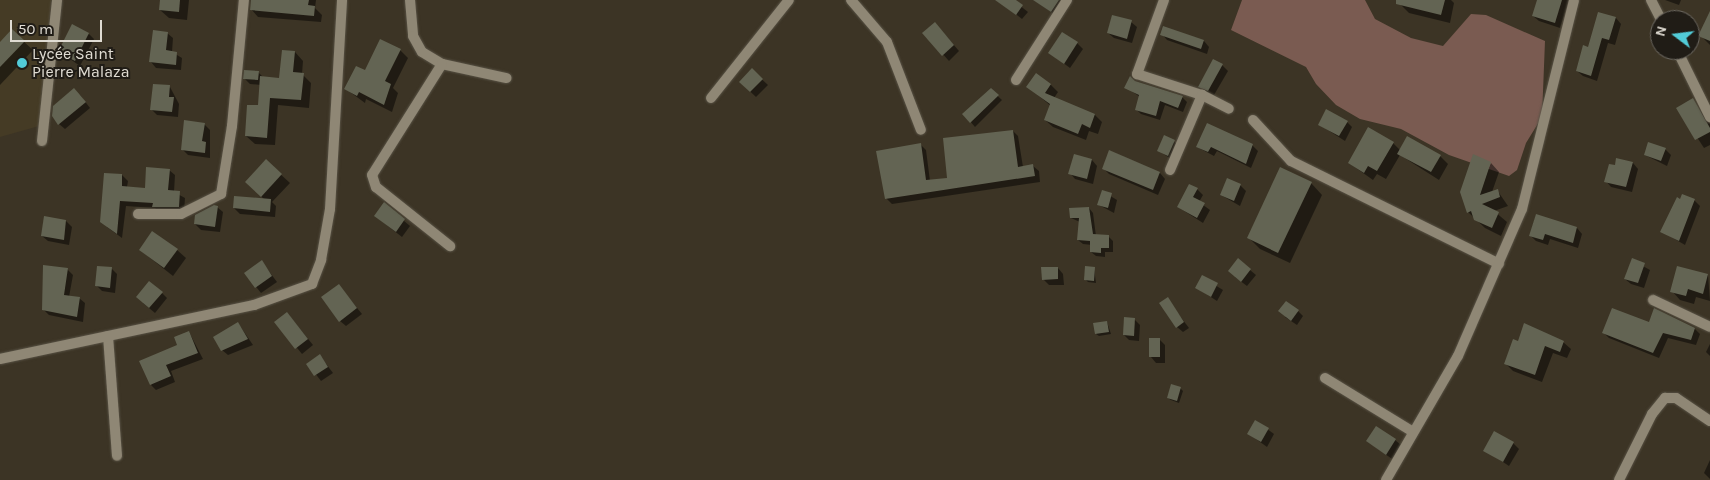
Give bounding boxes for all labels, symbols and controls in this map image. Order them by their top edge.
scale bar [12,10,105,42]
north arrow [1650,10,1700,60]
text: 50 m [18,20,53,38]
text: N [1651,24,1671,38]
place label: Lycée Saint Pierre Malaza [32,44,129,82]
marker: Lycée Saint Pierre Malaza [16,57,28,69]

